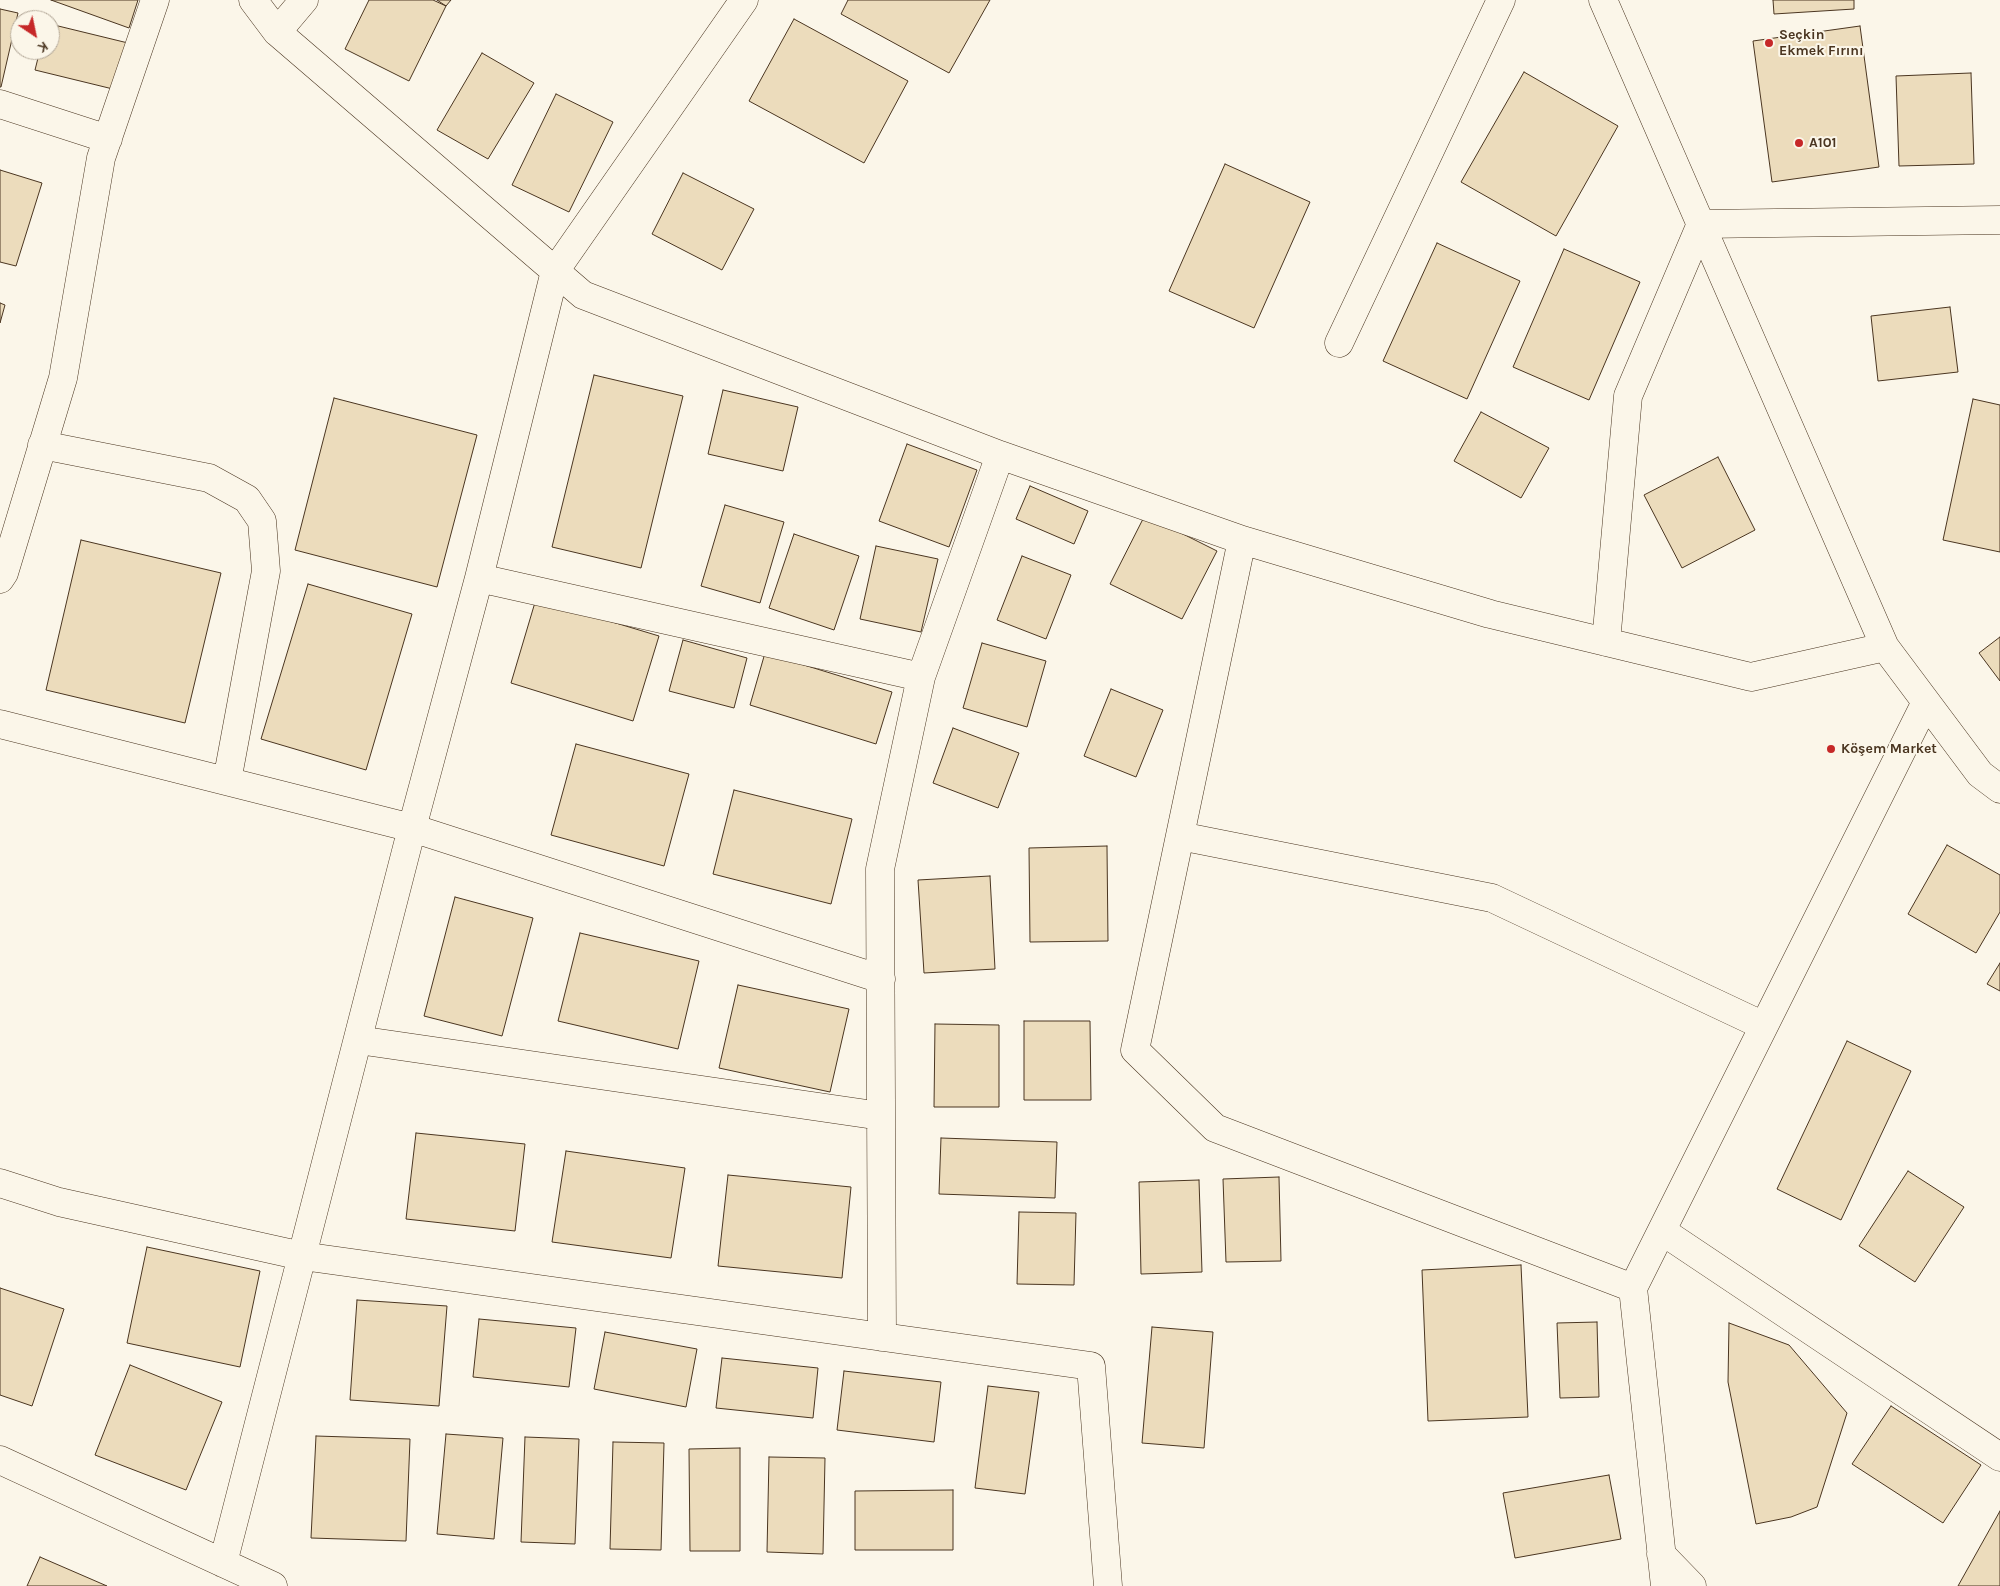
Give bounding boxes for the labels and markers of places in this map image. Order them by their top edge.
place label: Seçkin Ekmek Fırını [1779,27,1864,59]
marker: Seçkin Ekmek Fırını [1763,37,1775,49]
place label: A101 [1809,135,1837,151]
marker: A101 [1793,137,1805,149]
place label: Köşem Market [1841,741,1937,757]
marker: Köşem Market [1825,743,1837,755]

